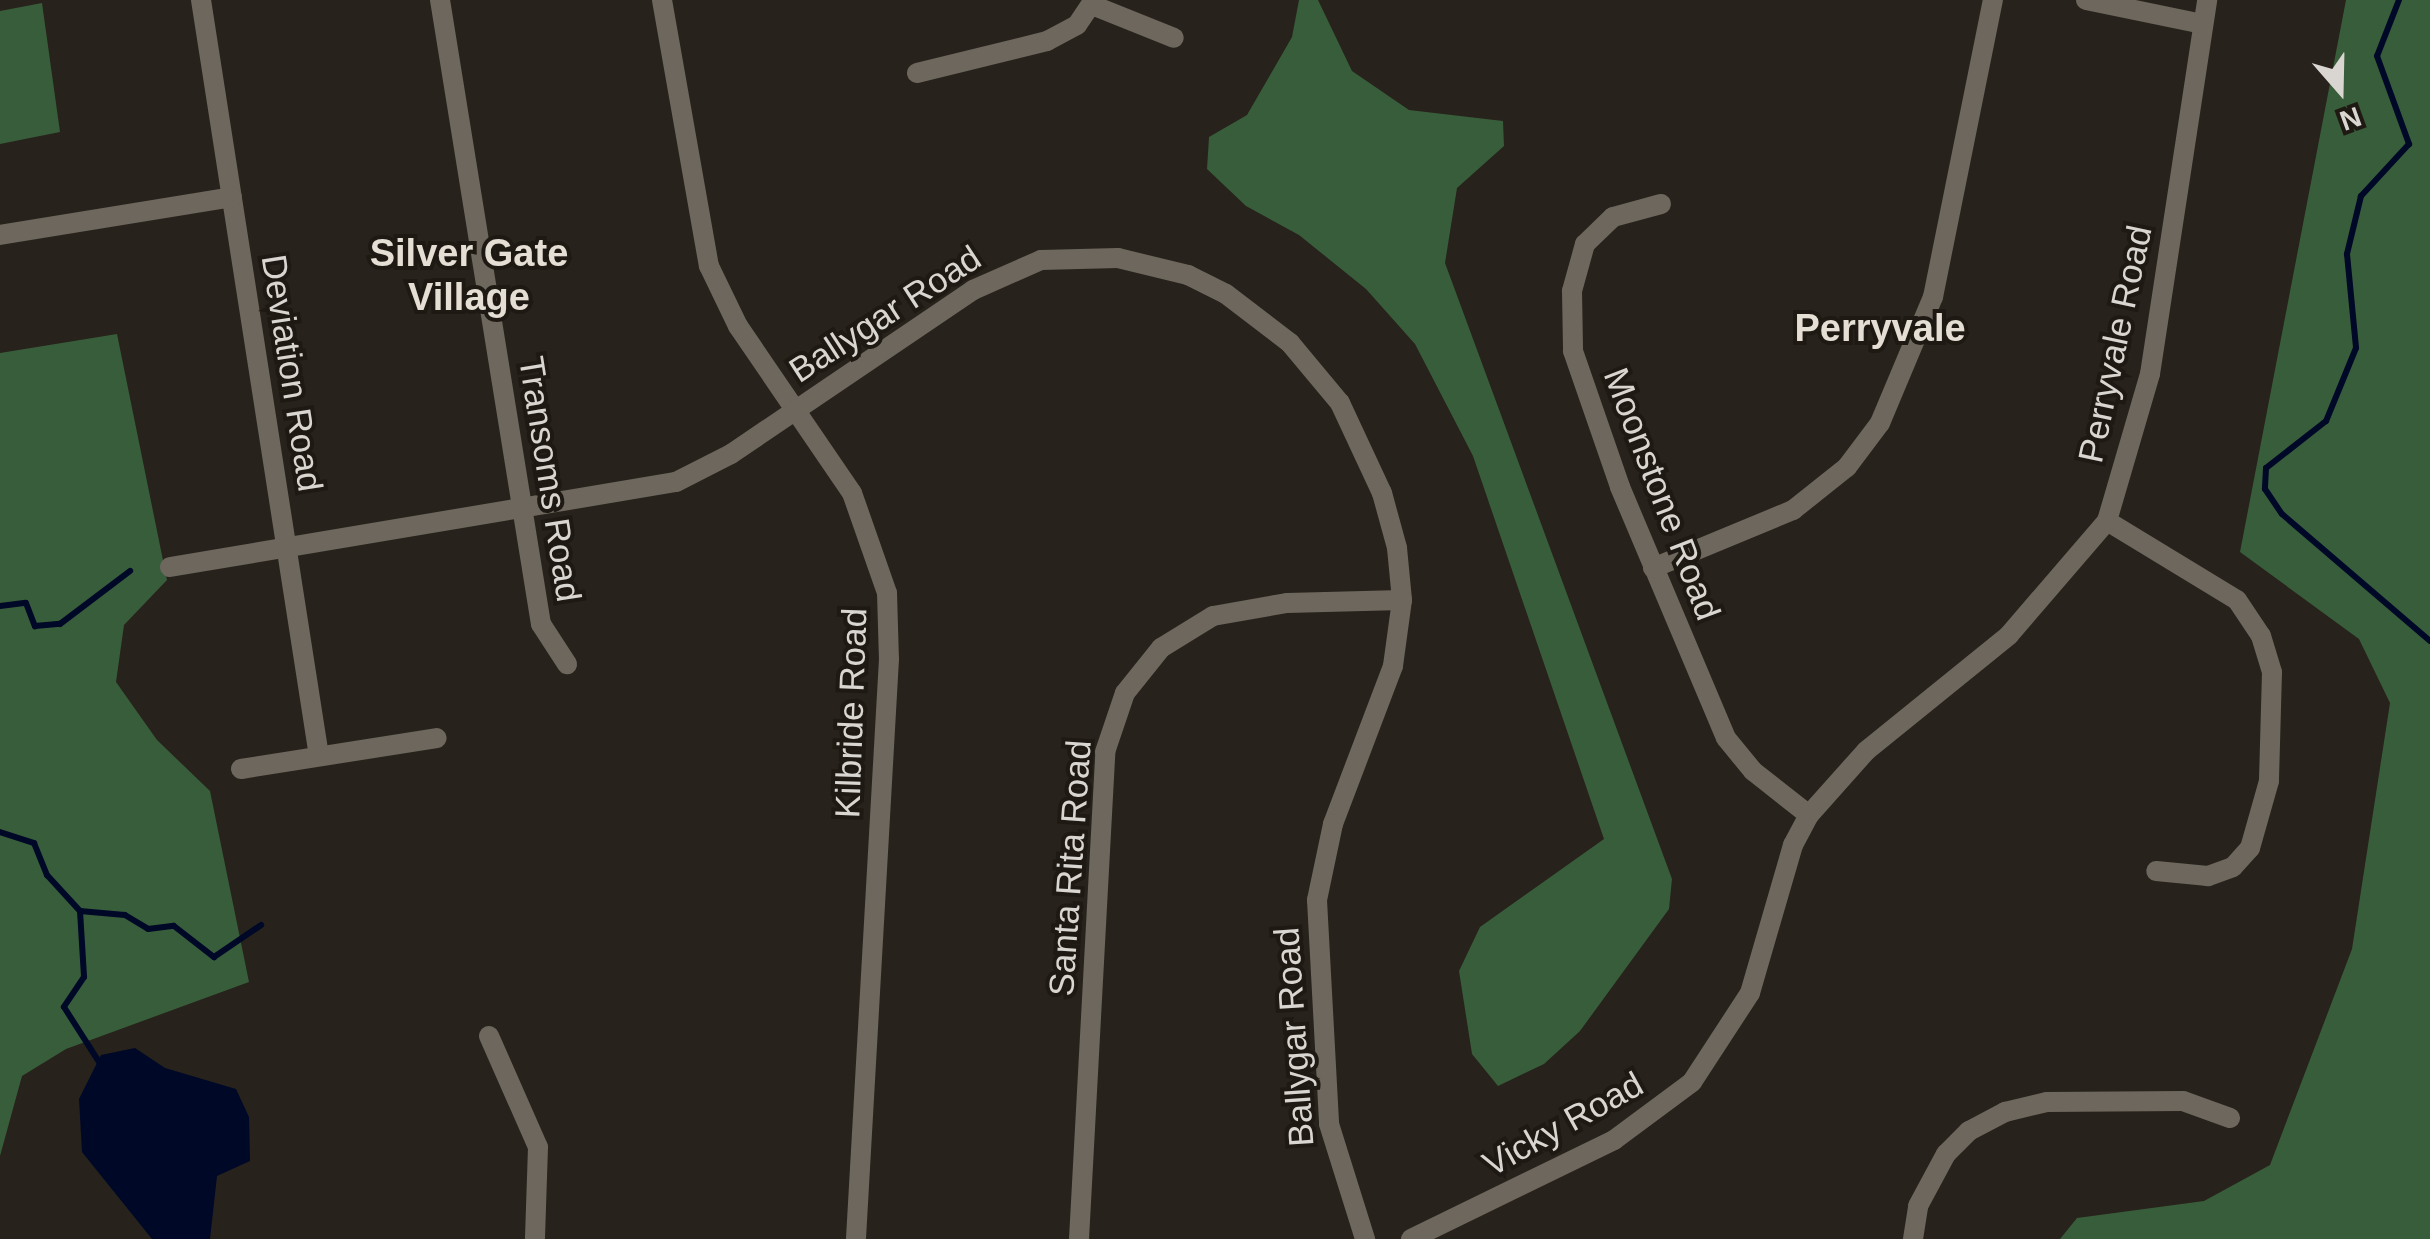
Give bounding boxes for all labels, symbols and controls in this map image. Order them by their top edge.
north arrow [2290,40,2390,140]
text: N [2336,101,2365,137]
street label: Perryvale Road [2069,222,2161,466]
district label: Silver Gate Village [370,231,568,320]
street label: Ballygar Road [781,237,989,391]
street label: Deviation Road [253,252,331,494]
district label: Perryvale [1794,306,1966,352]
street label: Transoms Road [510,353,590,605]
street label: Moonstone Road [1595,362,1729,626]
street label: Kilbride Road [826,607,876,819]
street label: Santa Rita Road [1040,738,1100,998]
street label: Ballygar Road [1265,926,1323,1148]
street label: Vicky Road [1476,1063,1650,1185]

